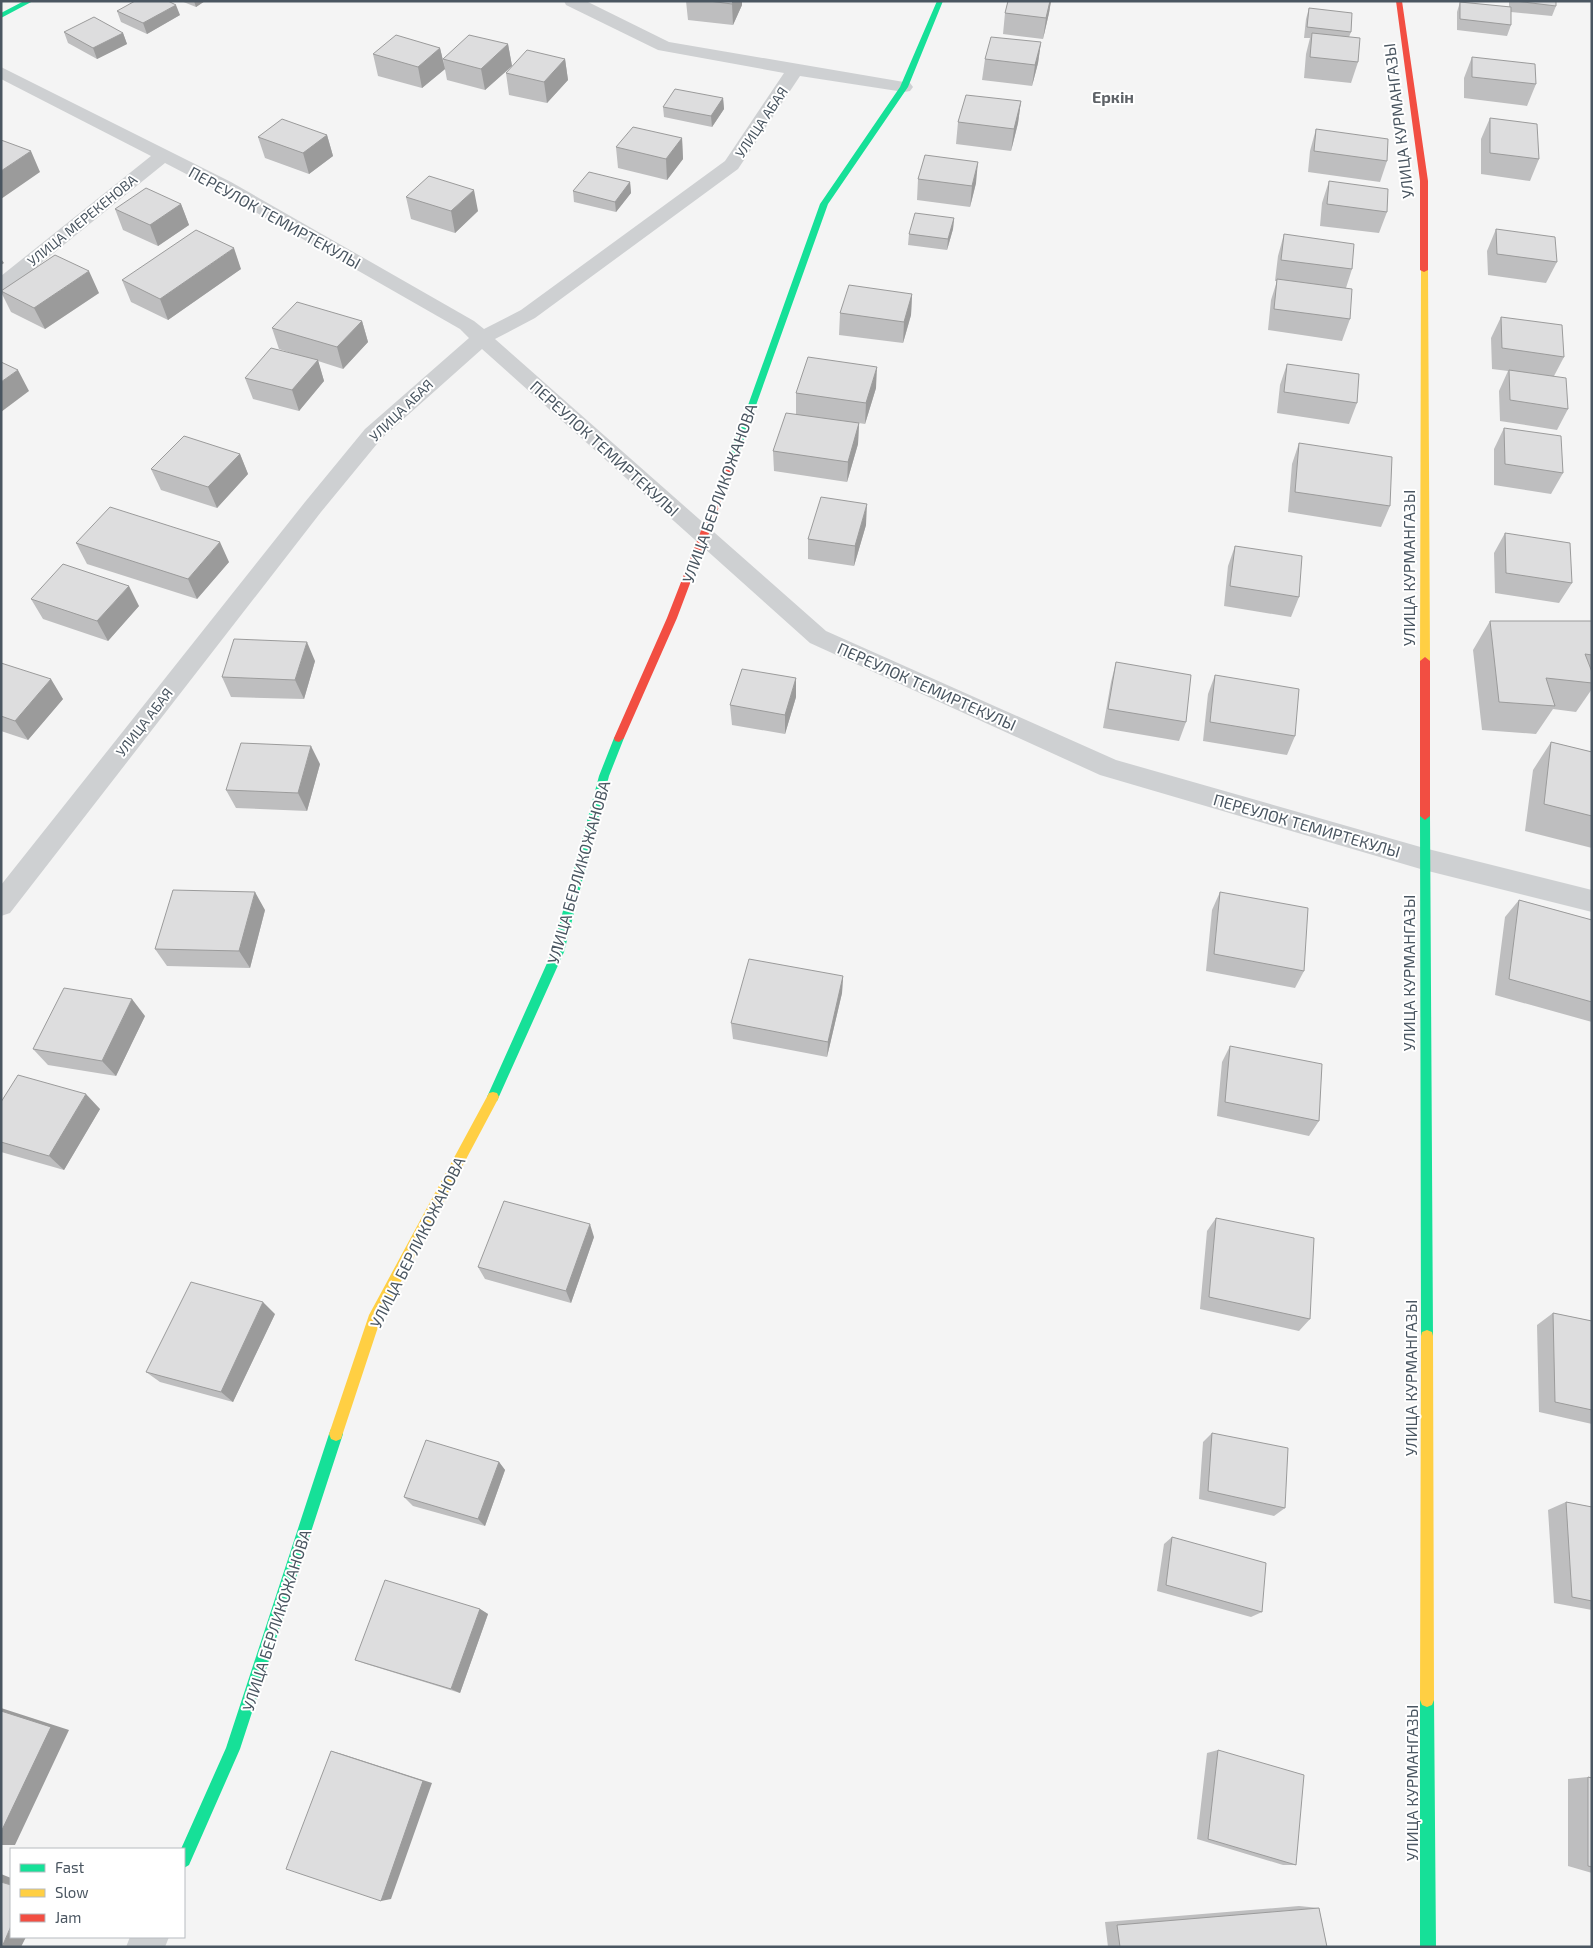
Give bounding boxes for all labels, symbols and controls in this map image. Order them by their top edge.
street label: УЛИЦА КУРМАНГАЗЫ [1379,42,1417,200]
street label: УЛИЦА АБАЯ [731,83,791,161]
district label: Еркін [1092,87,1134,106]
street label: ПЕРЕУЛОК ТЕМИРТЕКУЛЫ [186,162,364,272]
street label: УЛИЦА МЕРЕКЕНОВА [24,170,140,269]
street label: УЛИЦА АБАЯ [366,375,436,445]
street label: ПЕРЕУЛОК ТЕМИРТЕКУЛЫ [527,376,683,520]
street label: УЛИЦА БЕРЛИКОЖАНОВА [678,401,760,585]
street label: УЛИЦА КУРМАНГАЗЫ [1399,490,1418,646]
street label: ПЕРЕУЛОК ТЕМИРТЕКУЛЫ [835,638,1019,734]
street label: УЛИЦА АБАЯ [112,684,176,760]
street label: УЛИЦА БЕРЛИКОЖАНОВА [543,778,613,966]
street label: ПЕРЕУЛОК ТЕМИРТЕКУЛЫ [1211,789,1403,861]
street label: УЛИЦА КУРМАНГАЗЫ [1399,895,1418,1051]
street label: УЛИЦА БЕРЛИКОЖАНОВА [366,1153,469,1331]
street label: УЛИЦА КУРМАНГАЗЫ [1401,1300,1420,1456]
street label: УЛИЦА БЕРЛИКОЖАНОВА [238,1527,314,1713]
street label: УЛИЦА КУРМАНГАЗЫ [1402,1705,1421,1861]
legend [10,1848,185,1938]
text: Fast [55,1858,85,1876]
text: Slow [55,1883,89,1901]
text: Jam [55,1908,81,1926]

